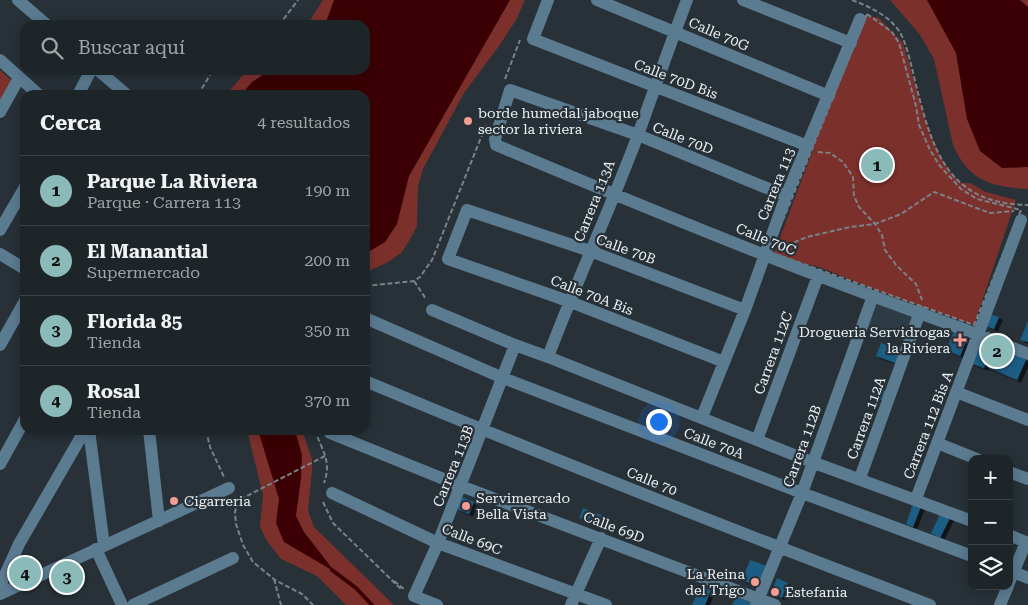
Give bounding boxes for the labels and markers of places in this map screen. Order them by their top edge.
place label: borde humedal jaboque sector la riviera [478,105,639,137]
marker: borde humedal jaboque sector la riviera [462,115,474,127]
pin: 1 [861,146,893,184]
place label: Drogueria Servidrogas la Riviera [799,324,950,356]
pin: 2 [981,332,1013,370]
marker: Drogueria Servidrogas la Riviera [954,334,966,346]
place label: Servimercado Bella Vista [476,490,570,522]
place label: Cigarreria [184,493,251,509]
marker: Cigarreria [168,495,180,507]
marker: Servimercado Bella Vista [460,500,472,512]
pin: 4 [9,554,41,592]
pin: 3 [51,558,83,596]
place label: La Reina del Trigo [685,566,745,598]
marker: La Reina del Trigo [749,576,761,588]
place label: Estefania [785,584,848,600]
marker: Estefania [769,586,781,598]

